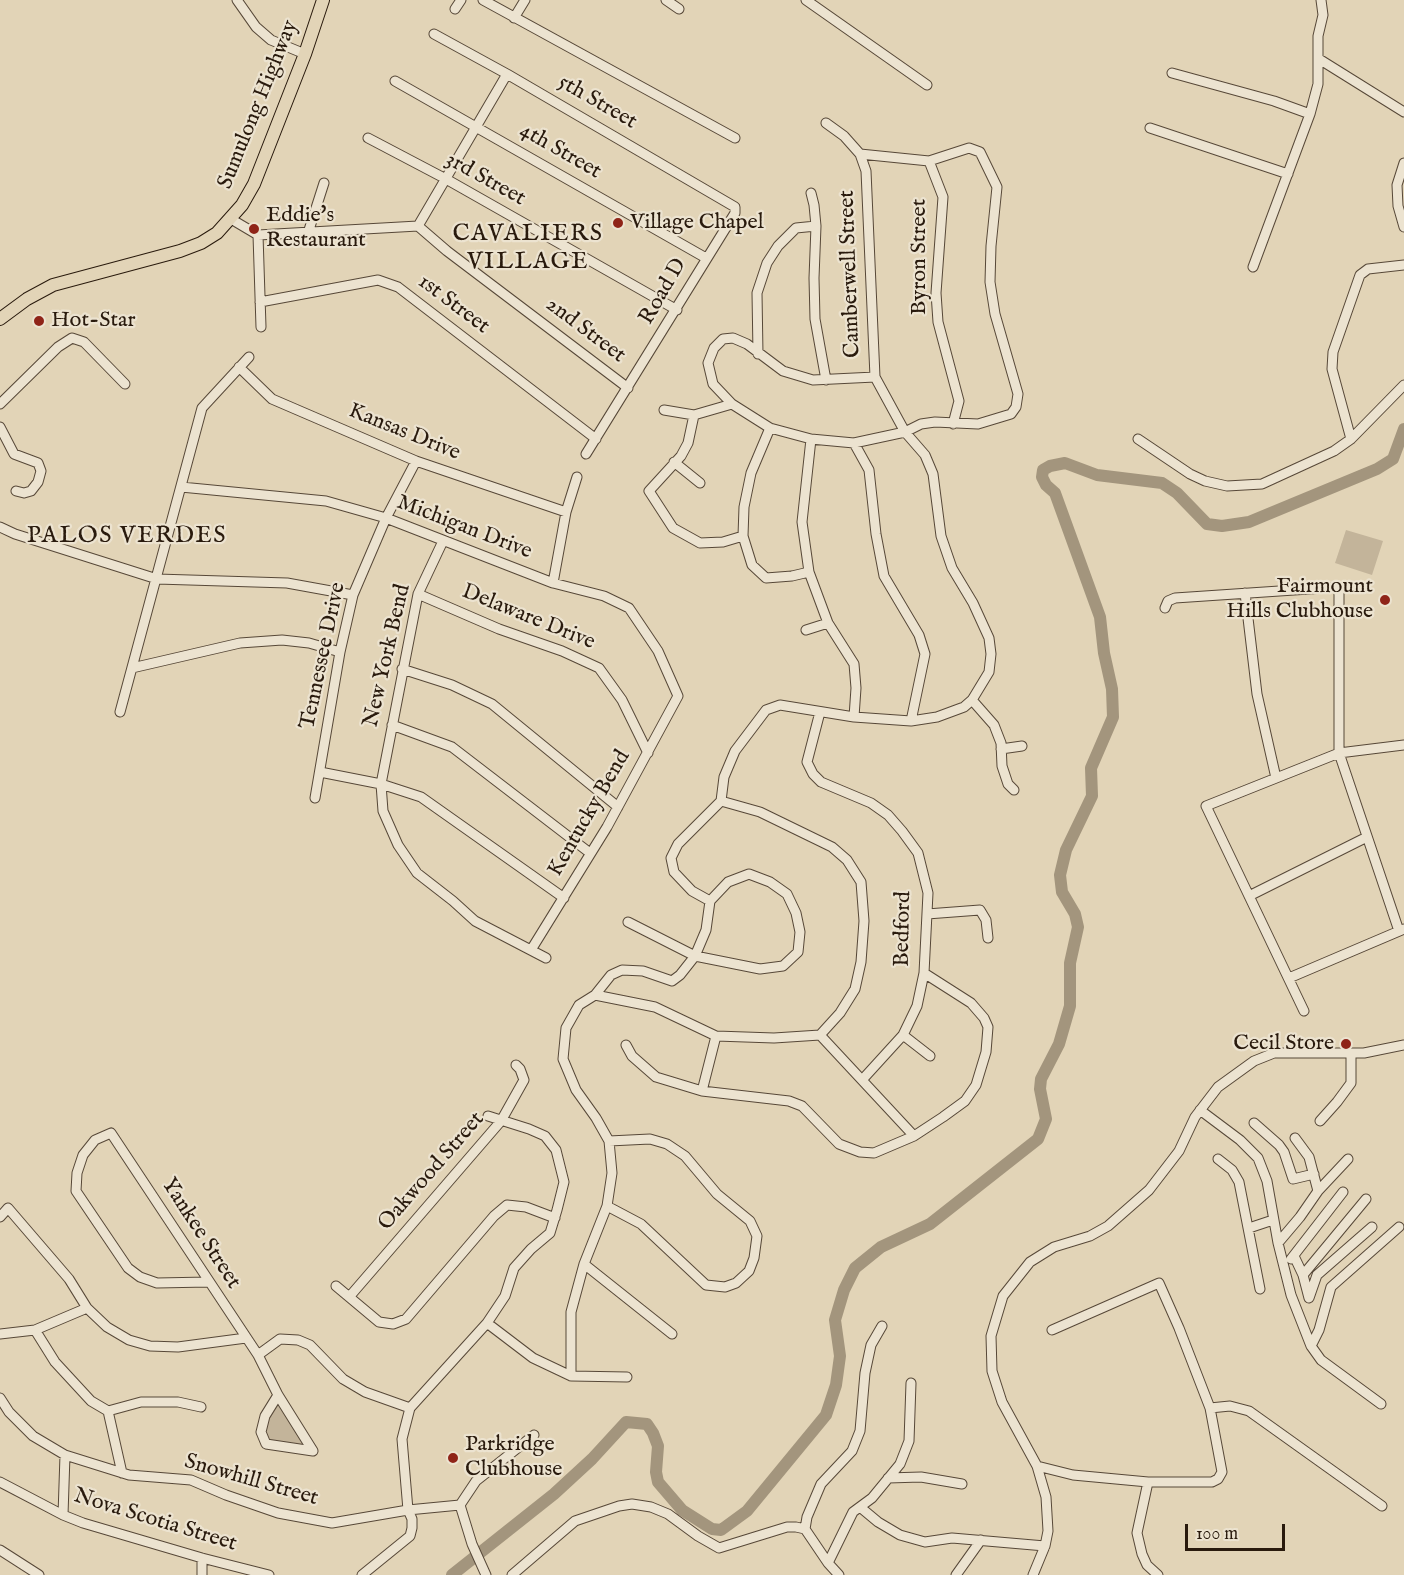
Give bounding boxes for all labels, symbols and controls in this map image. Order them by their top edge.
street label: Sumulong Highway [213,17,305,193]
street label: 5th Street [553,70,641,136]
street label: 4th Street [515,118,605,186]
street label: 3rd Street [440,147,530,213]
street label: Camberwell Street [835,190,867,358]
street label: Byron Street [907,199,933,315]
place label: Eddie's Restaurant [266,203,366,254]
place label: Village Chapel [630,210,764,236]
marker: Village Chapel [611,216,625,230]
district label: CAVALIERS VILLAGE [453,221,603,277]
marker: Eddie's Restaurant [247,222,261,236]
street label: Road D [635,254,693,330]
street label: 1st Street [412,270,494,340]
street label: 2nd Street [540,292,630,370]
place label: Hot-Star [51,308,136,334]
marker: Hot-Star [32,314,46,328]
street label: Kansas Drive [344,399,464,467]
street label: Michigan Drive [393,490,535,566]
district label: PALOS VERDES [27,523,227,551]
place label: Fairmount Hills Clubhouse [1226,574,1373,626]
street label: Delaware Drive [458,579,598,657]
street label: Tennessee Drive [296,580,352,732]
street label: New York Bend [359,582,417,730]
marker: Fairmount Hills Clubhouse [1378,593,1392,607]
street label: Kentucky Bend [543,746,637,882]
street label: Bedford [890,891,918,967]
place label: Cecil Store [1233,1031,1334,1057]
marker: Cecil Store [1339,1037,1353,1051]
street label: Oakwood Street [373,1107,491,1237]
street label: Yankee Street [154,1174,246,1294]
place label: Parkridge Clubhouse [465,1432,562,1484]
street label: Snowhill Street [181,1449,321,1513]
marker: Parkridge Clubhouse [446,1451,460,1465]
street label: Nova Scotia Street [70,1484,240,1558]
scale bar [1188,1512,1288,1550]
text: 100 m [1196,1523,1238,1546]

